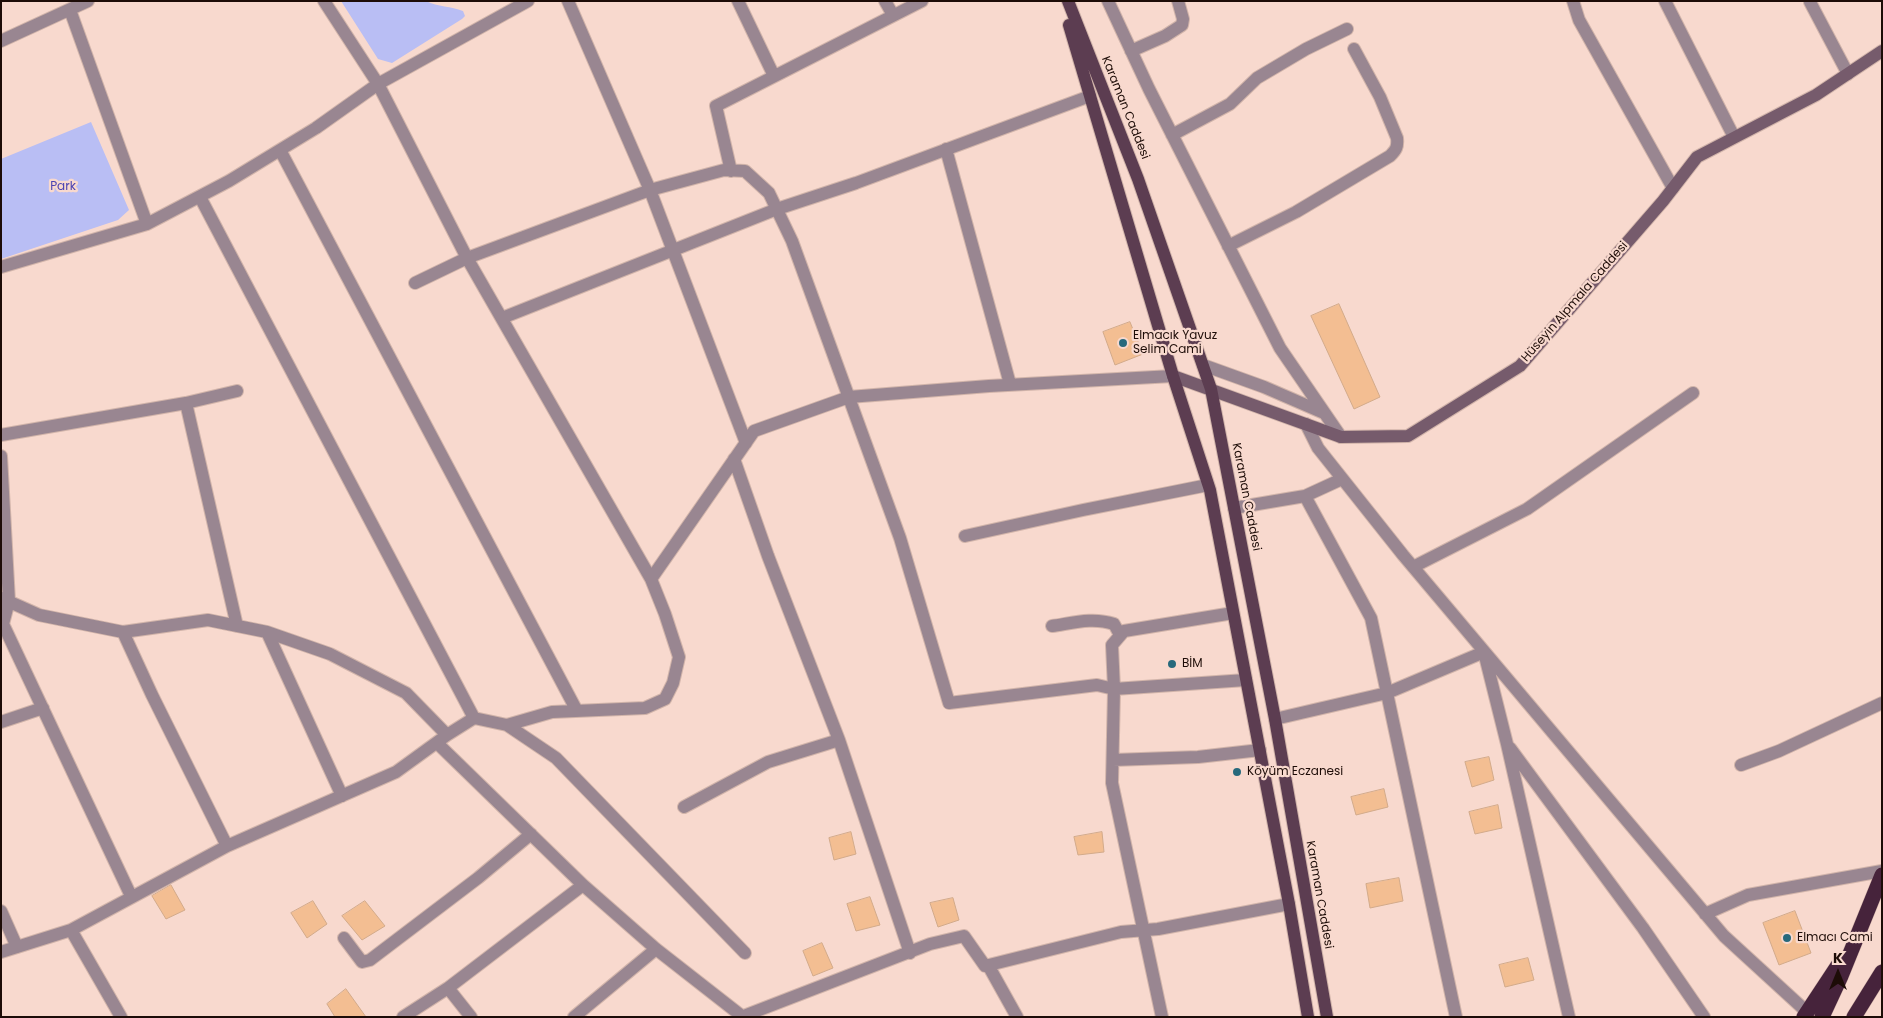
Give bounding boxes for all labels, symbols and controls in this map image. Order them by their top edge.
street label: Karaman Caddesi [1098,55,1152,161]
park label: Park [50,180,76,194]
street label: Hüseyin Alpmala Caddesi [1519,239,1631,365]
place label: Elmacık Yavuz Selim Cami [1133,329,1217,357]
marker: Elmacık Yavuz Selim Cami [1117,337,1129,349]
street label: Karaman Caddesi [1228,442,1264,552]
place label: BİM [1182,657,1203,671]
marker: BİM [1166,658,1178,670]
place label: Köyüm Eczanesi [1247,765,1343,779]
marker: Köyüm Eczanesi [1231,766,1243,778]
street label: Karaman Caddesi [1302,840,1336,950]
place label: Elmacı Cami [1797,931,1873,945]
marker: Elmacı Cami [1781,932,1793,944]
north arrow [1813,948,1863,998]
text: K [1833,948,1843,968]

